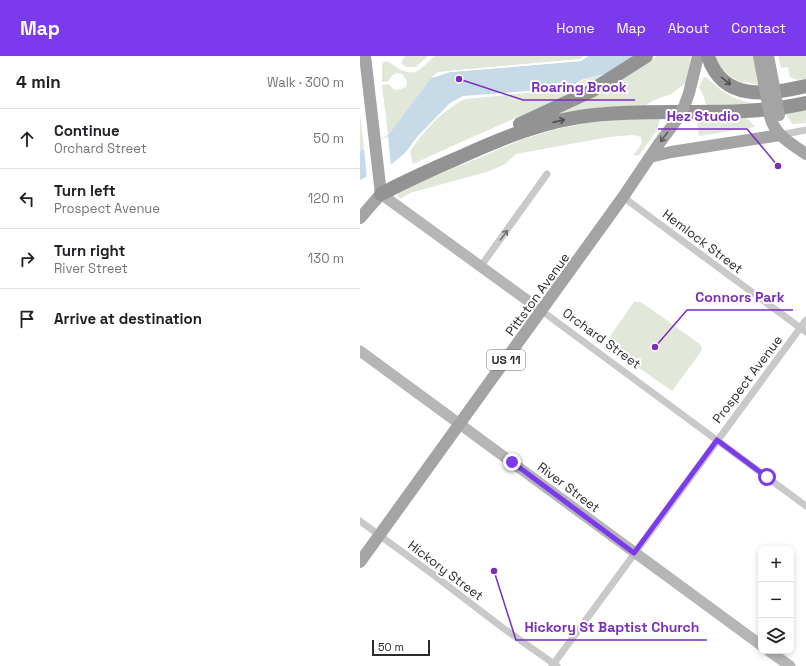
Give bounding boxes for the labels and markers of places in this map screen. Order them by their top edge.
callout: Roaring Brook [523,74,635,100]
callout: Hez Studio [658,103,747,129]
callout: Connors Park [687,284,793,310]
callout: Hickory St Baptist Church [516,614,707,640]

